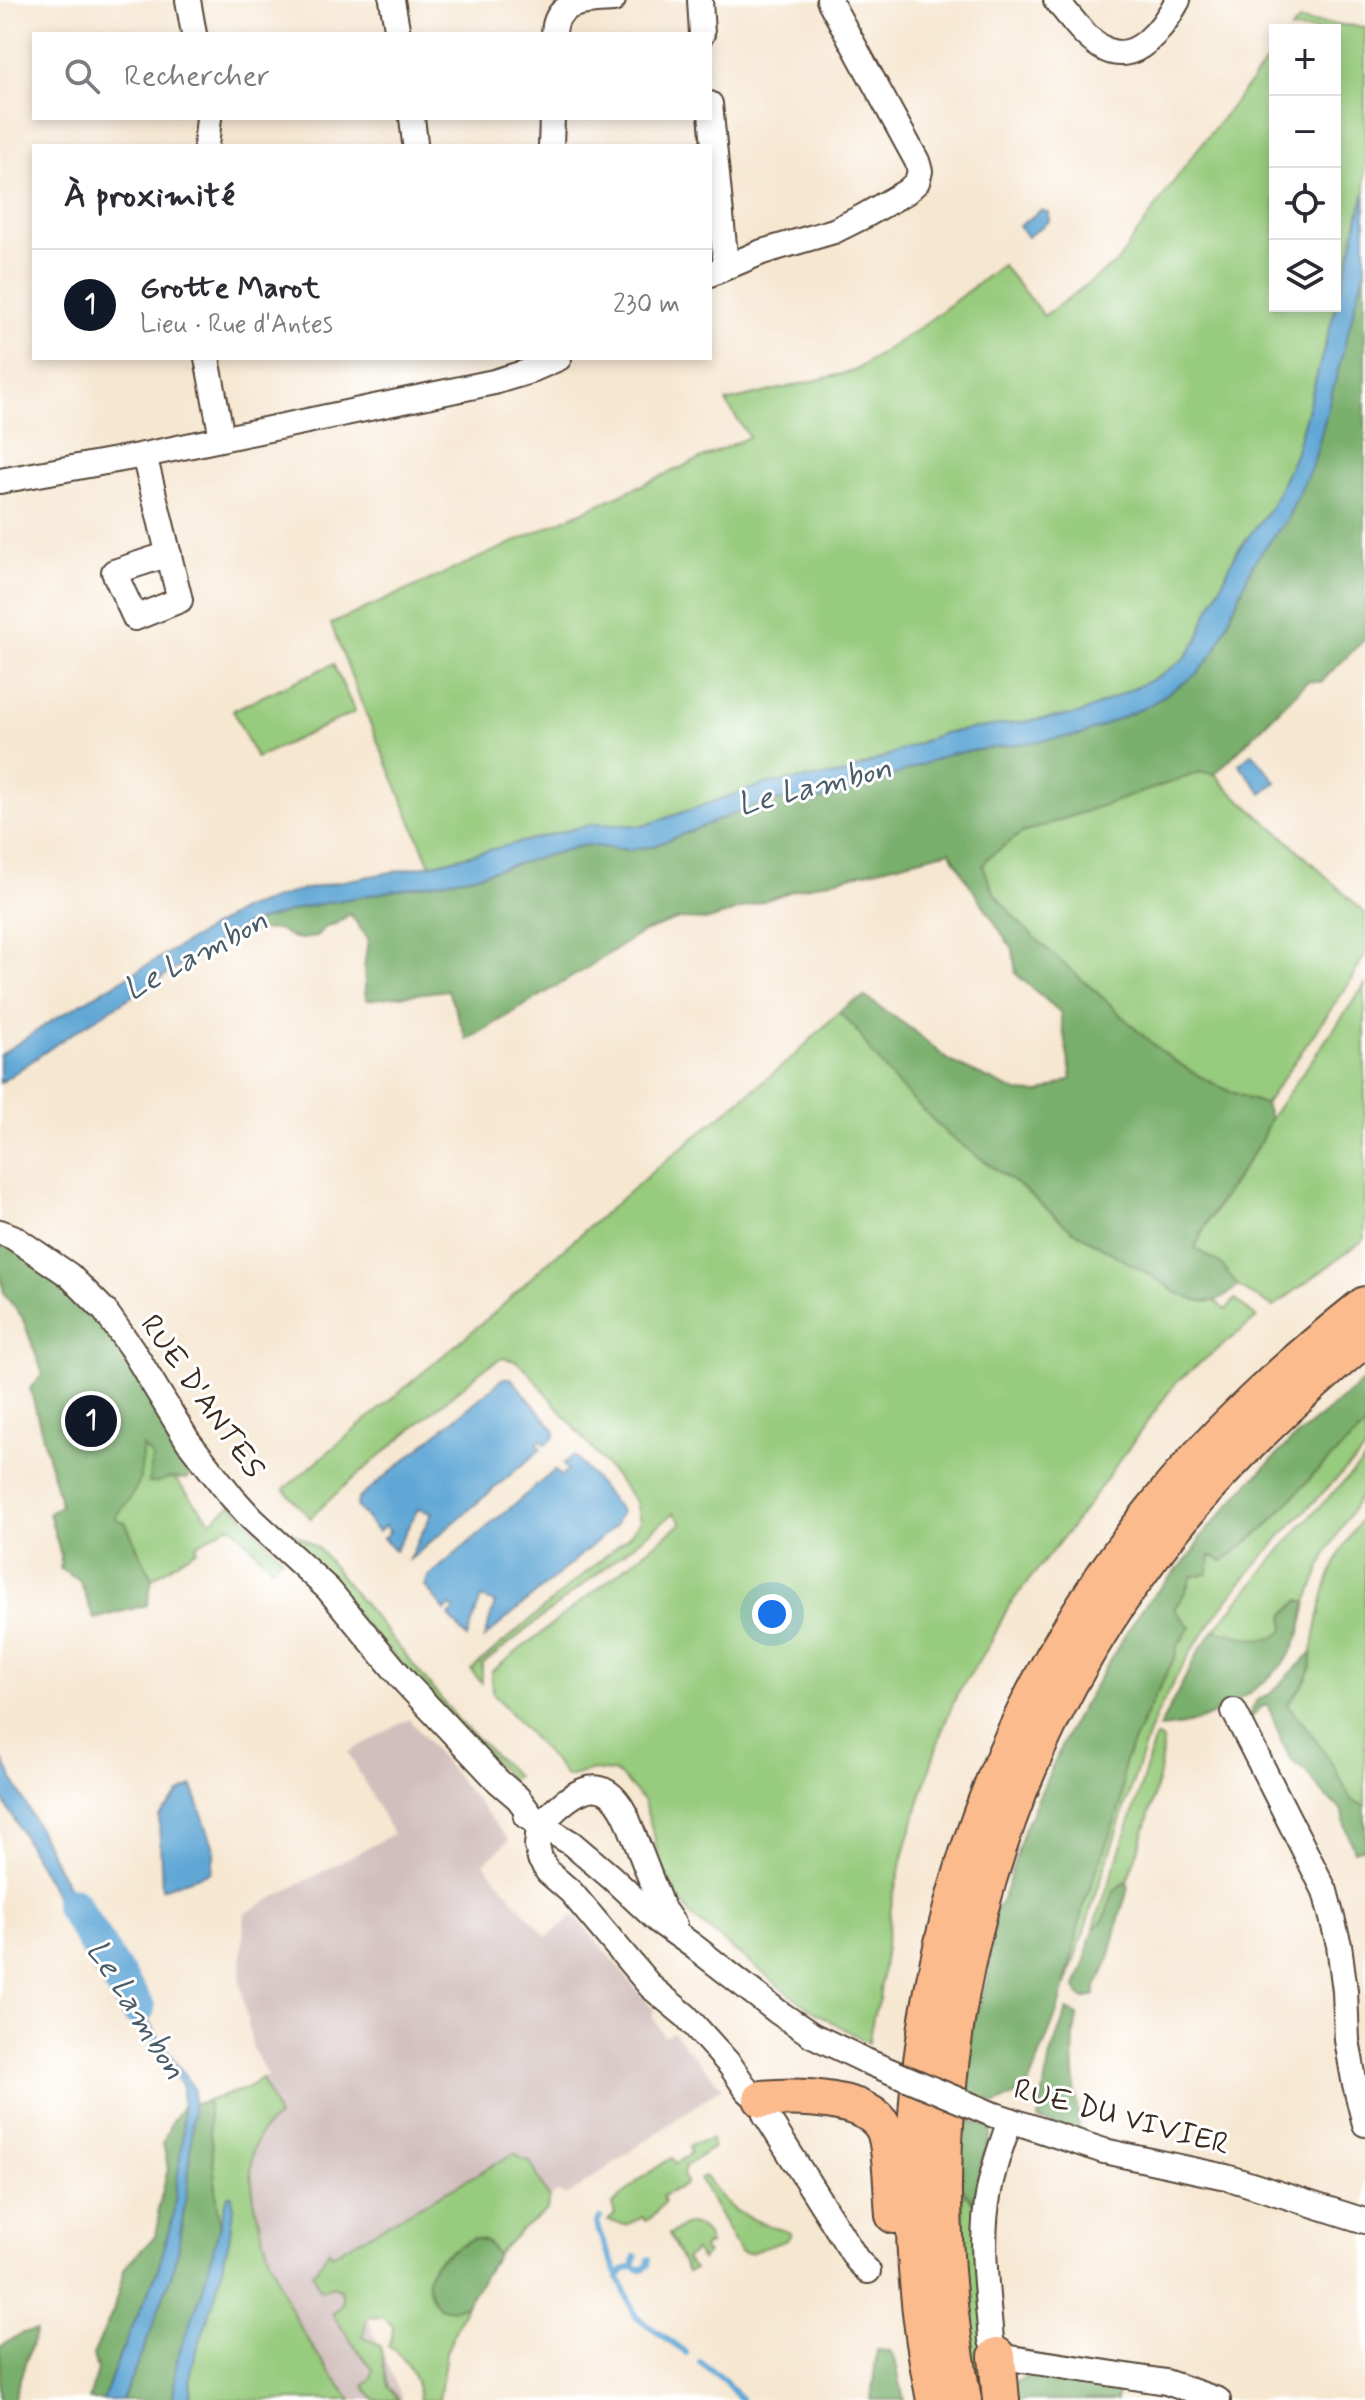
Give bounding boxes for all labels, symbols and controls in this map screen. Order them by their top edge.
map controls [1269,24,1341,312]
button: + [1269,24,1341,96]
search box [32,32,712,120]
icon: search [60,54,104,98]
text: Rechercher [124,57,270,96]
button: − [1269,96,1341,168]
button: locate [1269,168,1341,240]
text: À proximité [64,174,235,219]
button: layers [1269,240,1341,312]
text: Grotte Marot [140,269,320,308]
text: 1 [84,288,96,322]
text: 230 m [613,288,680,322]
text: Lieu · Rue d'Antes [140,308,333,342]
water label: Le Lambon [733,748,896,826]
water label: Le Lambon [117,900,275,1011]
street label: RUE D'ANTES [131,1307,273,1487]
pin: 1 [65,1391,117,1451]
your location [752,1594,792,1634]
water label: Le Lambon [76,1932,195,2088]
street label: RUE DU VIVIER [1009,2070,1234,2165]

